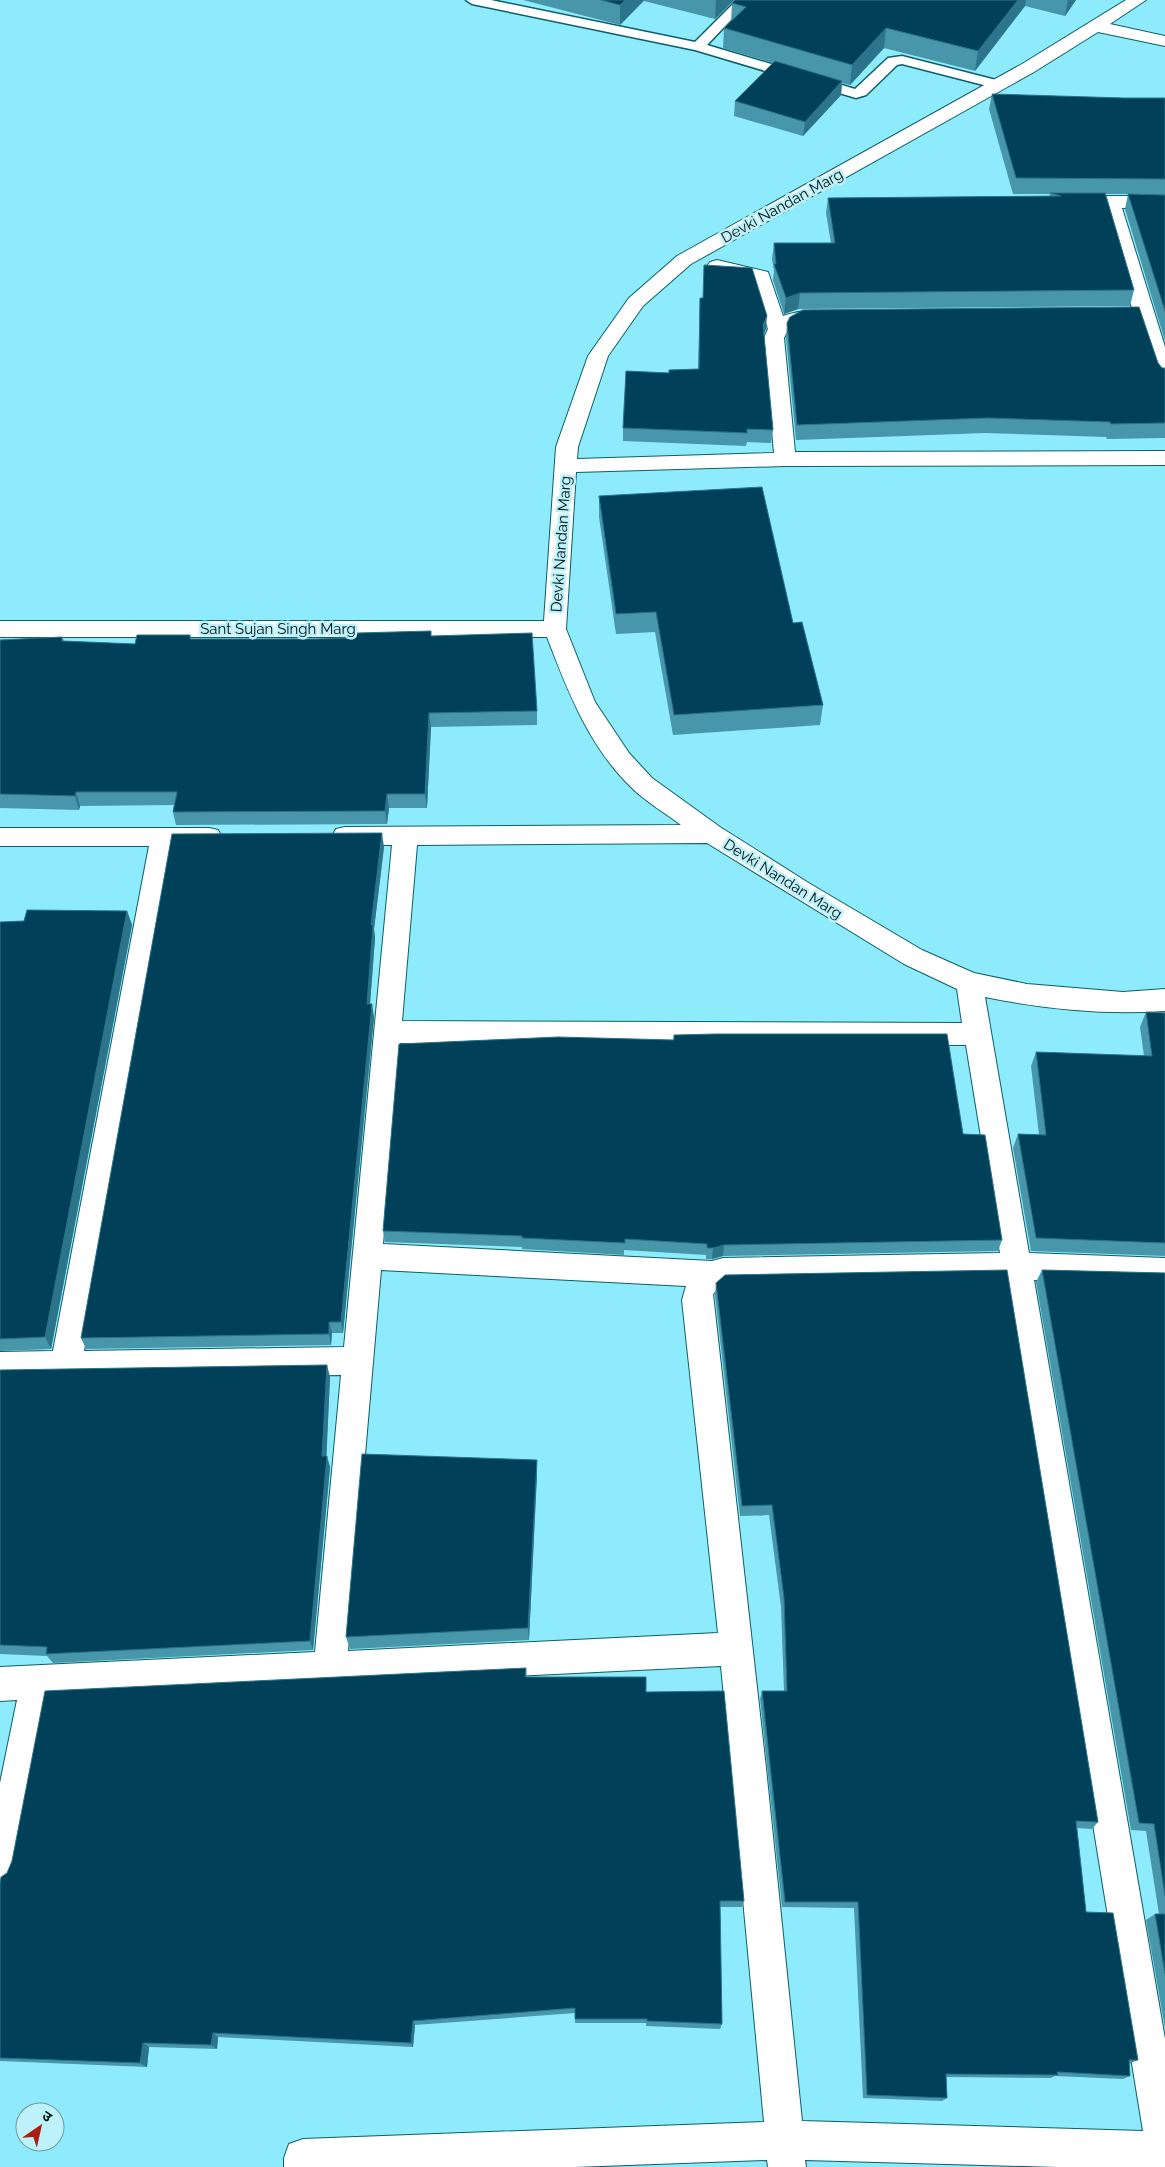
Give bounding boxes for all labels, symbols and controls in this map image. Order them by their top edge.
street label: Devki Nandan Marg [718,165,846,247]
street label: Devki Nandan Marg [547,475,575,613]
street label: Sant Sujan Singh Marg [200,620,356,638]
street label: Devki Nandan Marg [720,835,846,923]
north arrow [15,2102,65,2152]
text: उ [39,2107,56,2126]

